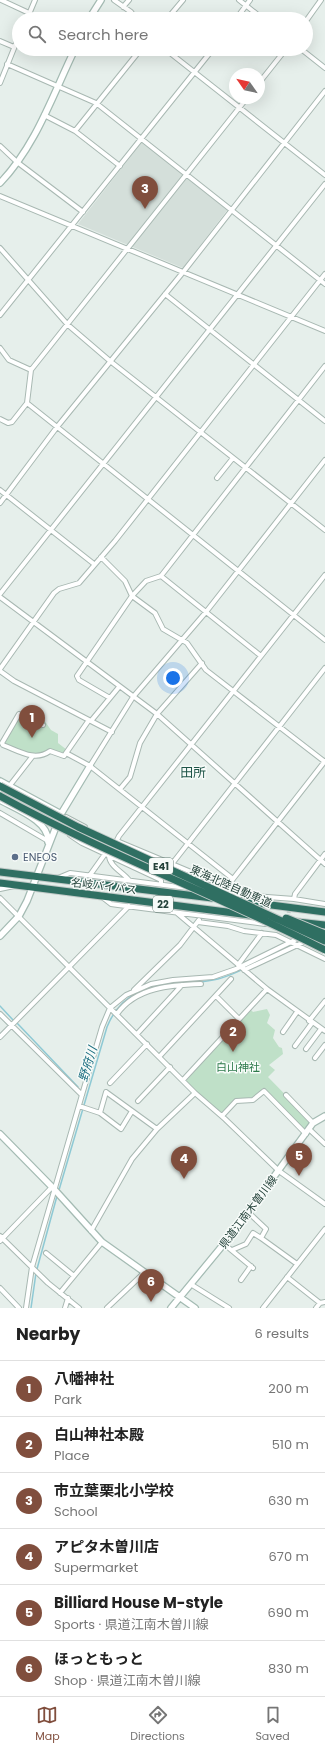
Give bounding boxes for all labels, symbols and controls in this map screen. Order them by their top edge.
search box [12,12,313,56]
icon: search [26,23,48,45]
text: Search here [58,24,148,45]
north arrow [229,68,265,104]
pin: 3 [132,176,158,209]
your location [163,668,183,688]
pin: 1 [19,705,45,738]
district label: 田所 [180,763,206,782]
place label: ENEOS [23,849,57,865]
marker: ENEOS [10,852,20,862]
road number: E41 [149,858,173,874]
street label: 東海北陸自動車道 [188,861,274,911]
street label: 名岐バイパス [70,874,138,898]
road number: 22 [153,896,173,912]
pin: 2 [220,1019,246,1052]
water label: 野府川 [74,1042,101,1084]
park label: 白山神社 [216,1059,260,1075]
pin: 5 [286,1143,312,1176]
pin: 4 [171,1146,197,1179]
street label: 県道江南木曽川線 [215,1172,281,1252]
pin: 6 [138,1269,164,1302]
text: Nearby [16,1322,80,1346]
text: 6 results [255,1324,309,1343]
text: 八幡神社 [54,1368,114,1389]
text: 1 [27,1379,31,1398]
text: 200 m [268,1379,309,1398]
text: Park [54,1390,82,1409]
text: 白山神社本殿 [54,1424,144,1445]
text: 2 [25,1435,33,1454]
text: 510 m [272,1435,309,1454]
text: Place [54,1446,89,1465]
text: 市立葉栗北小学校 [54,1480,174,1501]
text: 3 [25,1491,33,1510]
text: 630 m [268,1491,309,1510]
text: School [54,1502,98,1521]
text: アピタ木曽川店 [54,1536,159,1557]
text: 4 [25,1547,33,1566]
text: 670 m [269,1547,309,1566]
text: Supermarket [54,1558,138,1577]
text: Billiard House M-style [54,1592,223,1613]
text: 5 [25,1603,33,1622]
text: 690 m [268,1603,309,1622]
text: Sports · 県道江南木曽川線 [54,1615,209,1634]
text: ほっともっと [54,1648,144,1669]
text: 6 [25,1659,33,1678]
text: 830 m [268,1659,309,1678]
text: Shop · 県道江南木曽川線 [54,1671,201,1690]
tab: Map [35,1704,60,1745]
tab: Directions [130,1704,185,1745]
tab: Saved [255,1704,290,1745]

